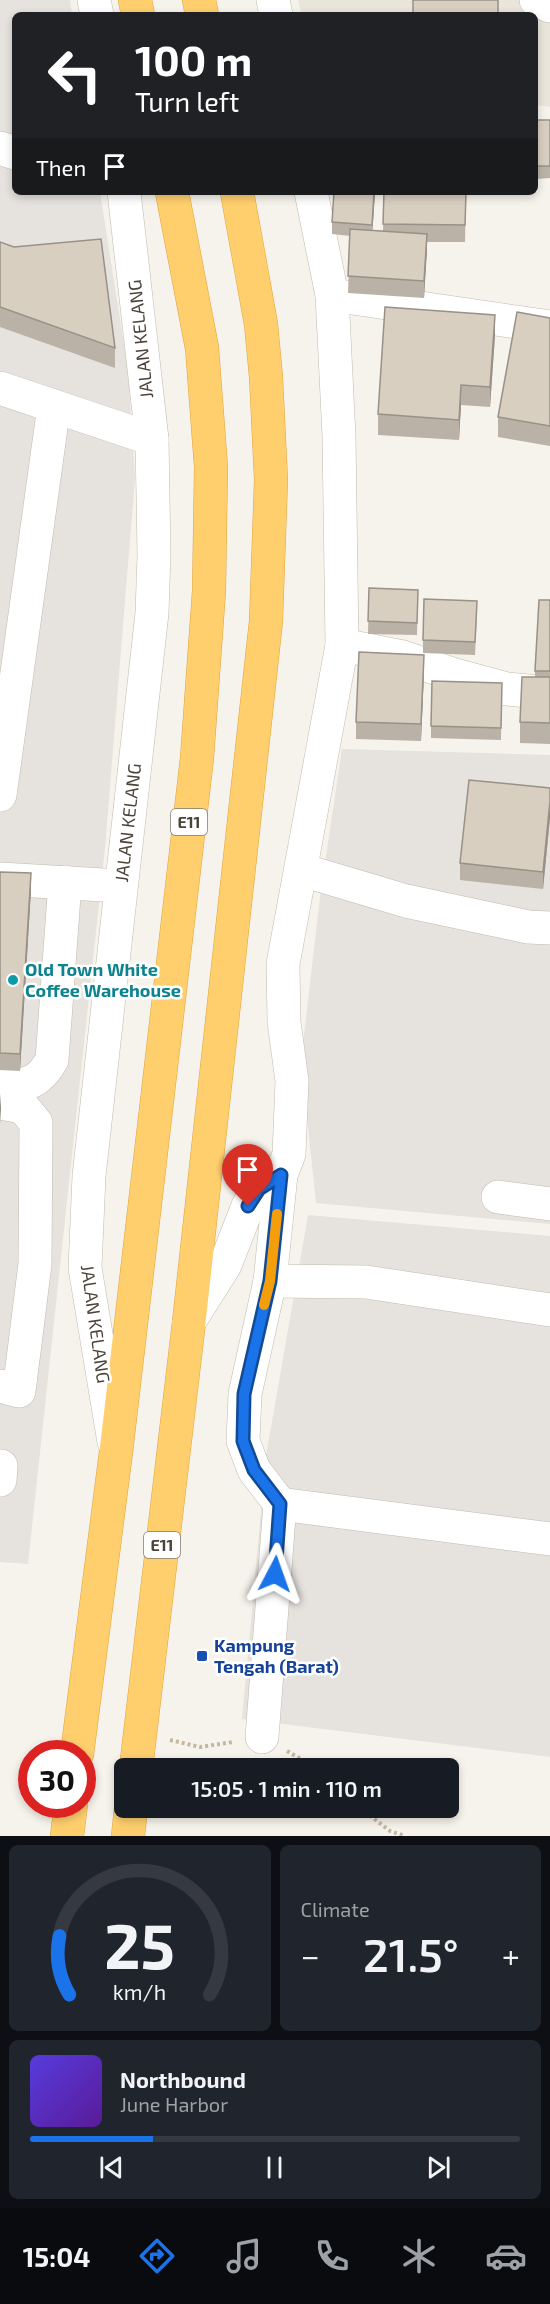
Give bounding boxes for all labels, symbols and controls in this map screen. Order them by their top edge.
text: 100 m [135,34,252,84]
icon: left [36,36,114,114]
text: Turn left [135,85,239,117]
icon: arrive [98,150,131,183]
text: Then [36,154,86,180]
street label: JALAN KELANG [123,279,157,400]
street label: JALAN KELANG [110,762,145,883]
road number: E11 [171,809,207,835]
place label: Old Town White Coffee Warehouse [25,958,181,1001]
marker: Old Town White Coffee Warehouse [6,973,20,987]
pin [222,1144,273,1206]
icon: arrive [231,1153,264,1186]
street label: JALAN KELANG [77,1263,115,1385]
road number: E11 [144,1532,180,1558]
position arrow [243,1542,307,1606]
place label: Kampung Tengah (Barat) [214,1634,339,1677]
marker: Kampung Tengah (Barat) [195,1649,209,1663]
speed limit sign: 30 [18,1740,96,1818]
text: 15:05 · 1 min · 110 m [191,1775,382,1801]
text: Climate [301,1897,370,1921]
text: 25 [104,1907,175,1982]
text: 21.5° [363,1927,459,1981]
text: − [301,1935,320,1975]
text: + [502,1935,520,1975]
text: km/h [113,1979,166,2004]
text: Northbound [120,2066,246,2092]
text: June Harbor [120,2092,228,2116]
icon: previous [95,2151,128,2184]
icon: pause [258,2151,291,2184]
icon: next [422,2151,455,2184]
icon: directions [136,2235,178,2277]
icon: music [223,2235,265,2277]
icon: phone [311,2235,353,2277]
icon: climate [398,2235,440,2277]
icon: car [485,2235,527,2277]
text: 15:04 [23,2240,90,2272]

